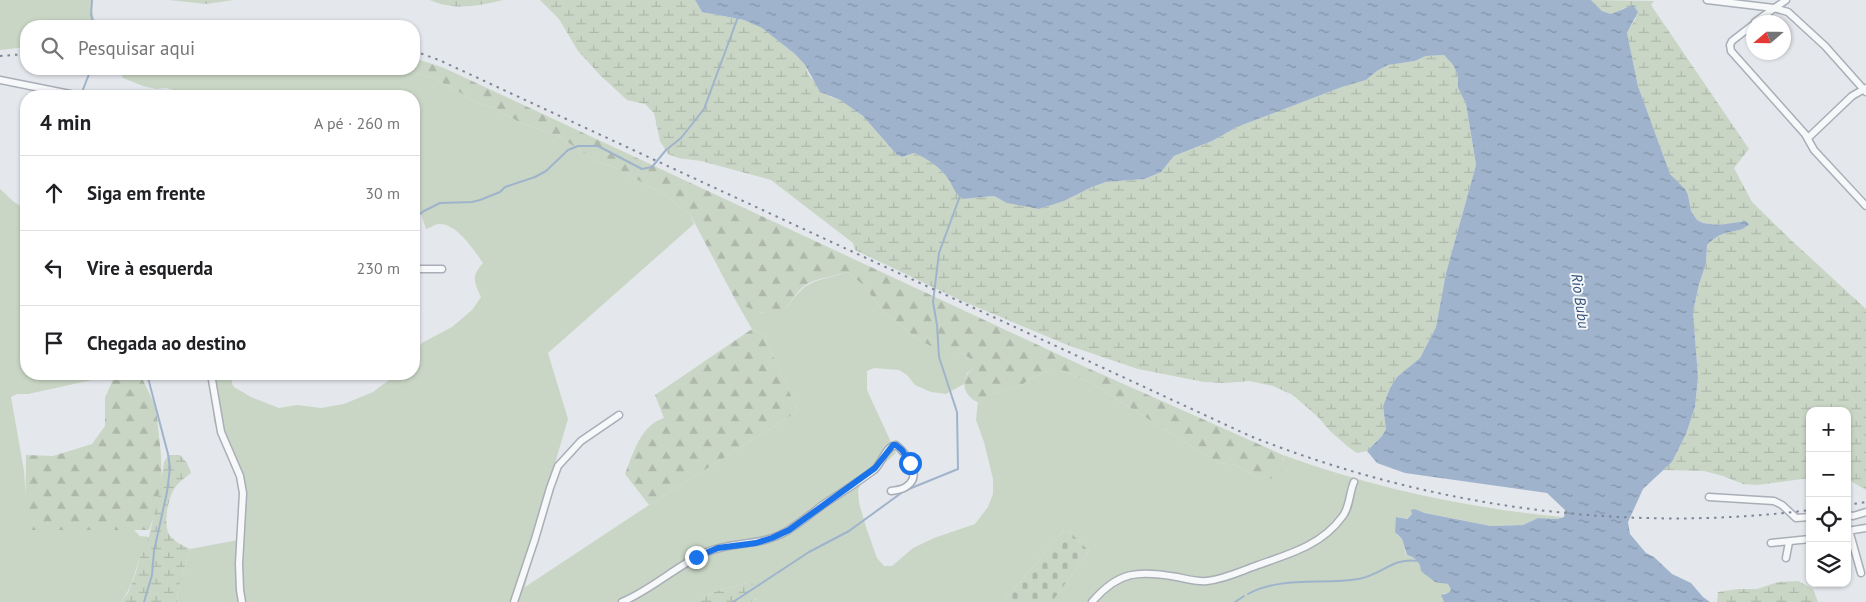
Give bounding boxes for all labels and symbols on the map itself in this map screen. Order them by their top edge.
north arrow [1746,15,1791,60]
water label: Rio Bubu [1567,272,1594,330]
route start [899,452,922,475]
route end [685,546,708,569]

